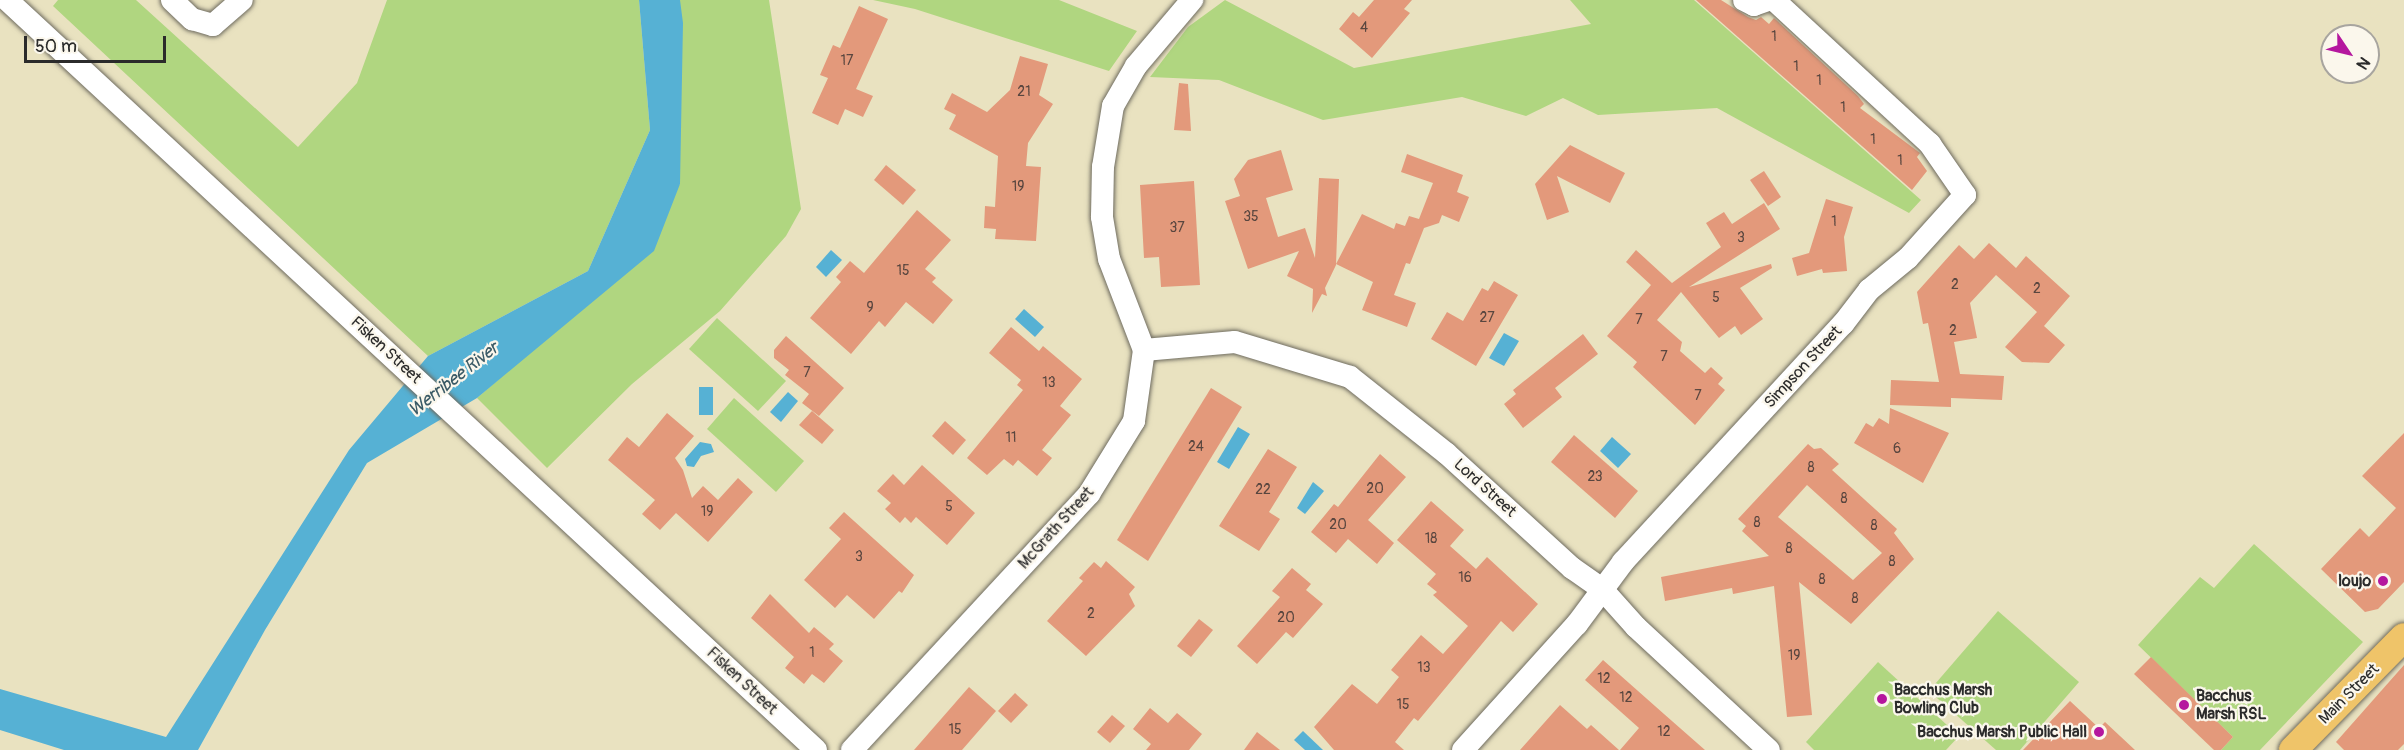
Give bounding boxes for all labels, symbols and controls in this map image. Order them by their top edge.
house number: 4 [1360,20,1368,36]
scale bar [27,24,170,62]
north arrow [2320,24,2380,84]
house number: 1 [1771,29,1777,45]
text: 50 m [35,35,77,58]
house number: 17 [841,53,853,69]
text: N [2352,53,2374,73]
house number: 1 [1793,59,1799,75]
house number: 1 [1816,73,1822,89]
house number: 21 [1017,84,1031,100]
house number: 1 [1840,100,1846,116]
house number: 1 [1870,132,1876,148]
house number: 1 [1897,153,1903,169]
house number: 19 [1012,179,1024,195]
house number: 35 [1243,209,1259,225]
house number: 1 [1831,214,1837,230]
house number: 37 [1169,220,1185,236]
house number: 3 [1737,230,1745,246]
house number: 15 [896,263,910,279]
house number: 2 [1951,277,1959,293]
house number: 2 [2033,281,2041,297]
house number: 5 [1712,290,1720,306]
house number: 9 [866,300,874,316]
house number: 27 [1479,310,1495,326]
street label: Fisken Street [347,312,425,388]
house number: 7 [1635,312,1643,328]
street label: Simpson Street [1760,322,1846,412]
house number: 2 [1949,323,1957,339]
water label: Werribee River [405,338,503,422]
house number: 7 [1660,349,1668,365]
house number: 7 [803,365,811,381]
house number: 13 [1042,375,1056,391]
house number: 7 [1694,388,1702,404]
house number: 11 [1006,430,1016,446]
house number: 24 [1188,439,1204,455]
house number: 6 [1893,441,1901,457]
street label: Lord Street [1450,455,1520,521]
house number: 8 [1807,460,1815,476]
house number: 23 [1587,469,1603,485]
house number: 20 [1366,481,1384,497]
house number: 22 [1255,482,1271,498]
street label: McGrath Street [1014,483,1098,573]
house number: 8 [1840,491,1848,507]
house number: 5 [945,499,953,515]
house number: 19 [701,504,713,520]
house number: 8 [1753,515,1761,531]
house number: 20 [1329,517,1347,533]
house number: 8 [1870,518,1878,534]
house number: 18 [1425,531,1437,547]
house number: 8 [1785,541,1793,557]
house number: 3 [855,549,863,565]
house number: 8 [1888,554,1896,570]
house number: 16 [1458,570,1472,586]
place label: loujo [2338,571,2371,591]
house number: 8 [1818,572,1826,588]
marker: loujo [2376,574,2390,588]
house number: 8 [1851,591,1859,607]
house number: 2 [1087,606,1095,622]
house number: 20 [1277,610,1295,626]
street label: Fisken Street [703,643,781,719]
house number: 1 [809,645,815,661]
house number: 19 [1788,648,1800,664]
house number: 13 [1417,660,1431,676]
street label: Main Street [2315,660,2383,728]
house number: 12 [1597,671,1611,687]
place label: Bacchus Marsh Bowling Club [1894,680,1992,718]
place label: Bacchus Marsh RSL [2196,686,2266,724]
house number: 12 [1619,690,1633,706]
marker: Bacchus Marsh Bowling Club [1875,692,1889,706]
house number: 15 [1396,697,1410,713]
marker: Bacchus Marsh RSL [2177,698,2191,712]
house number: 15 [948,722,962,738]
place label: Bacchus Marsh Public Hall [1917,722,2087,742]
house number: 12 [1657,724,1671,740]
marker: Bacchus Marsh Public Hall [2092,725,2106,739]

